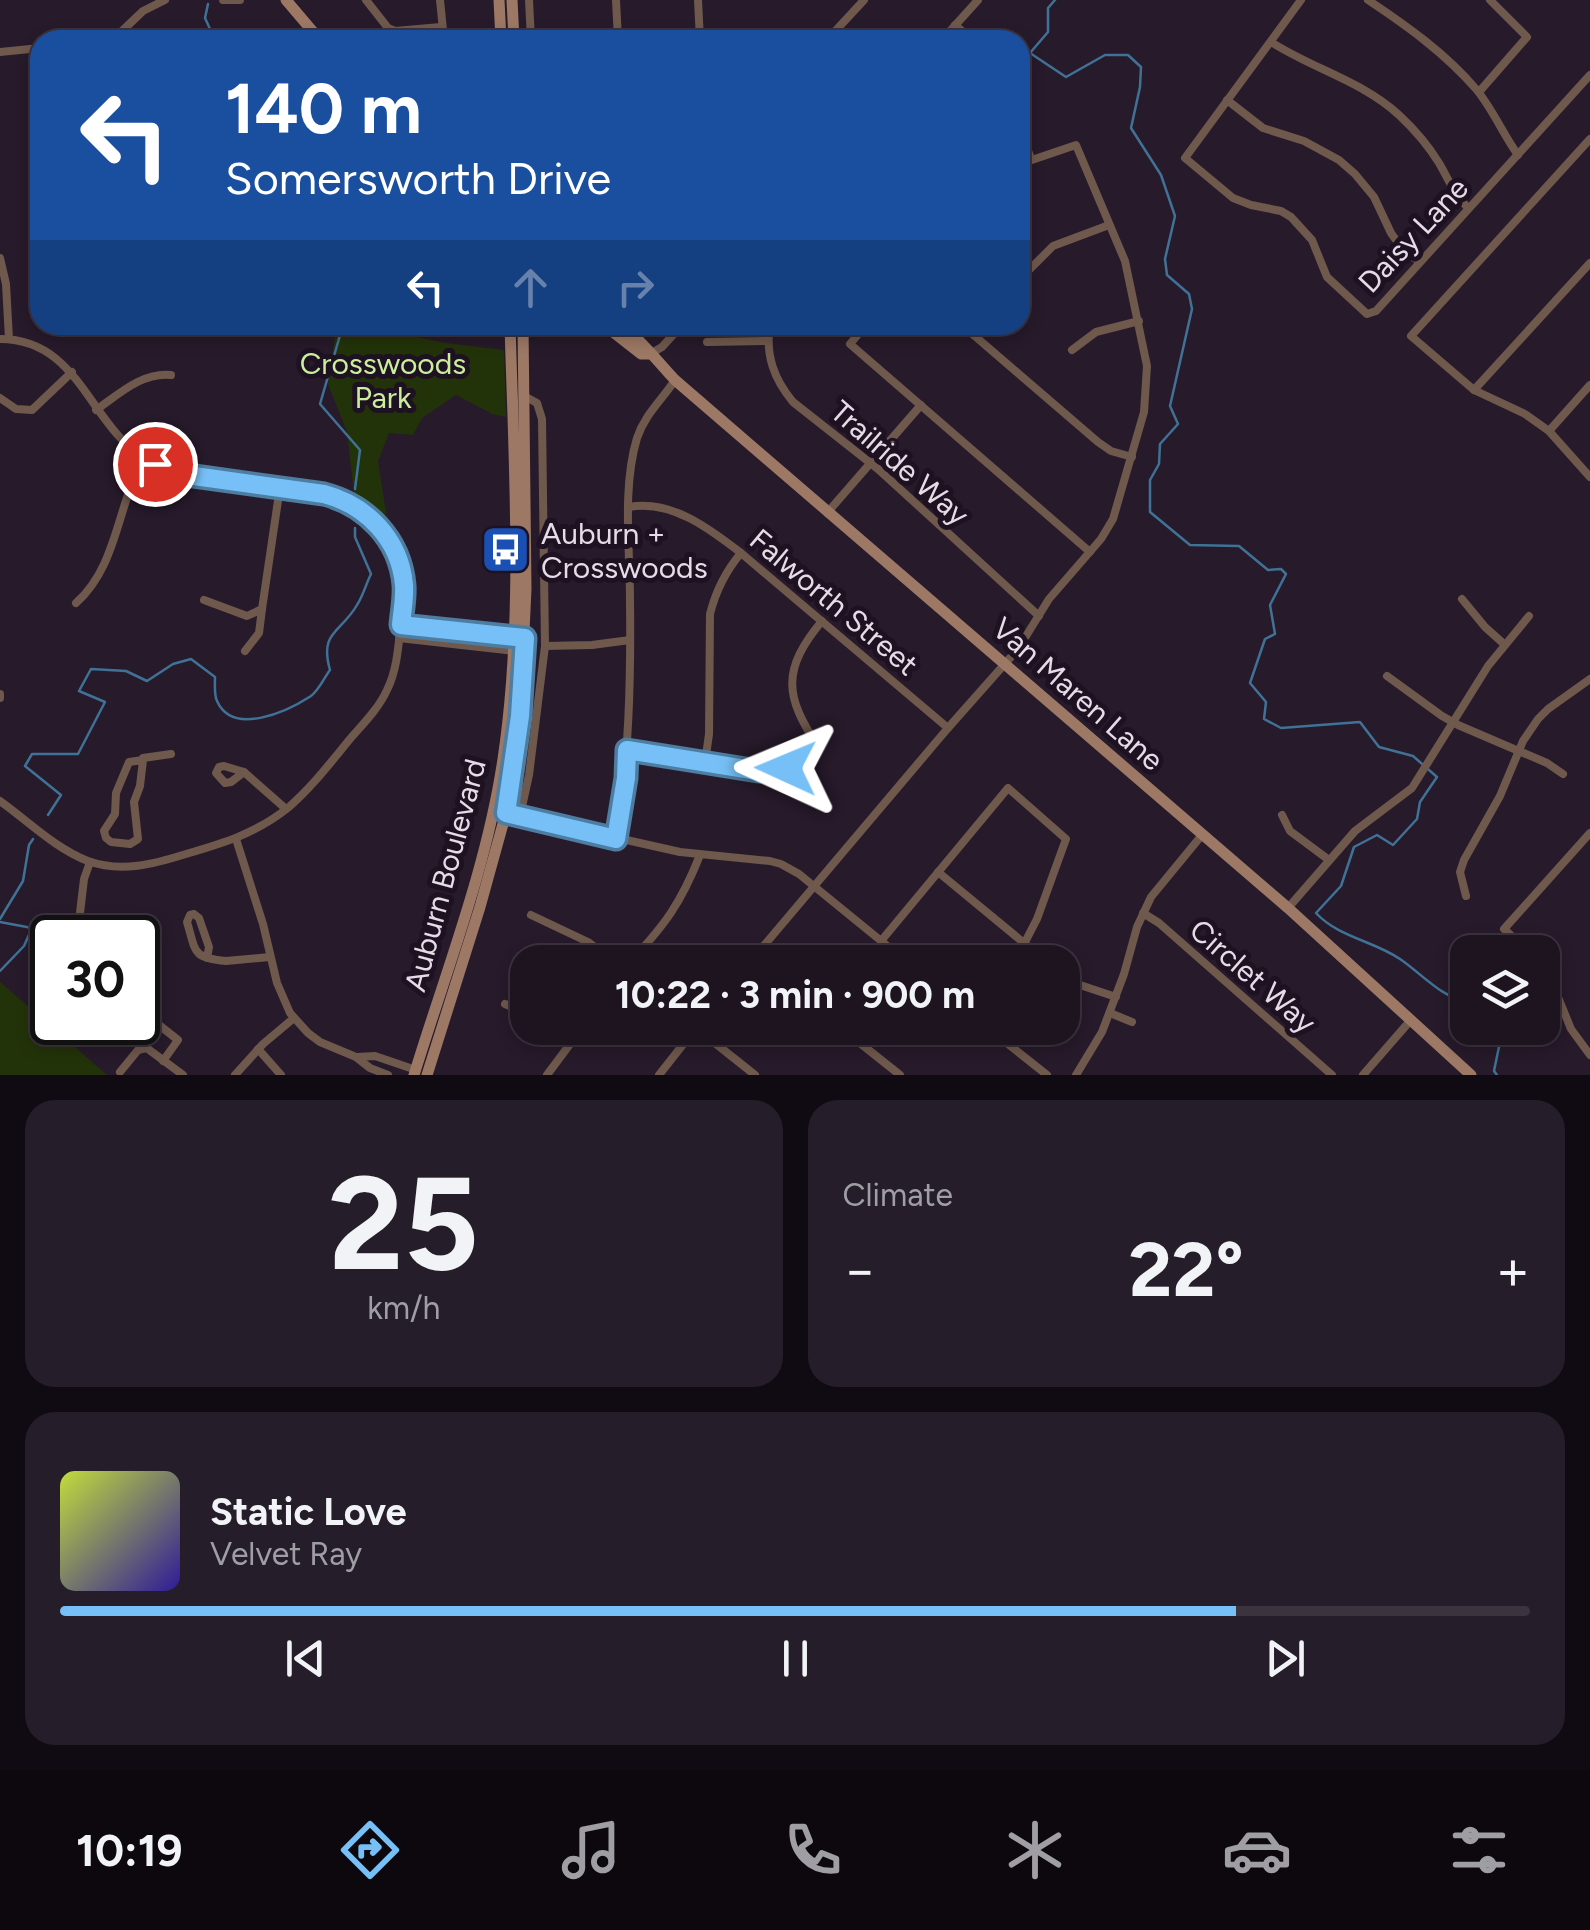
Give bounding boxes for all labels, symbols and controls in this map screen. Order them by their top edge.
text: 140 m [225,66,422,151]
icon: left [60,70,190,200]
text: Somersworth Drive [225,151,611,205]
street label: Daisy Lane [1350,170,1476,300]
icon: left [398,260,453,315]
icon: ahead [503,260,558,315]
icon: right [608,260,663,315]
park label: Crosswoods Park [300,345,466,416]
street label: Trailride Way [823,393,977,533]
pin [113,422,198,507]
icon: arrive [128,437,183,492]
place label: Auburn + Crosswoods [541,515,708,586]
street label: Falworth Street [742,521,926,683]
bus stop icon: Auburn + Crosswoods [480,524,532,576]
street label: Van Maren Lane [985,610,1171,778]
position arrow [734,716,838,820]
street label: Auburn Boulevard [396,755,494,995]
street label: Circlet Way [1182,911,1324,1041]
speed limit sign: 30 [30,915,160,1045]
map controls [1450,935,1560,1045]
button: layers [1450,935,1560,1045]
text: 10:22 · 3 min · 900 m [615,972,975,1018]
text: 25 [328,1146,479,1302]
text: Climate [843,1176,953,1214]
text: 22° [1129,1225,1244,1315]
text: − [843,1237,877,1303]
text: + [1496,1237,1530,1303]
text: km/h [367,1289,440,1327]
text: Static Love [210,1489,407,1535]
text: Velvet Ray [210,1535,362,1573]
icon: previous [278,1631,333,1686]
icon: pause [768,1631,823,1686]
icon: next [1258,1631,1313,1686]
icon: directions [335,1815,405,1885]
icon: music [556,1815,626,1885]
icon: phone [778,1815,848,1885]
icon: climate [1000,1815,1070,1885]
icon: car [1222,1815,1292,1885]
icon: filters [1444,1815,1514,1885]
text: 10:19 [76,1823,183,1877]

